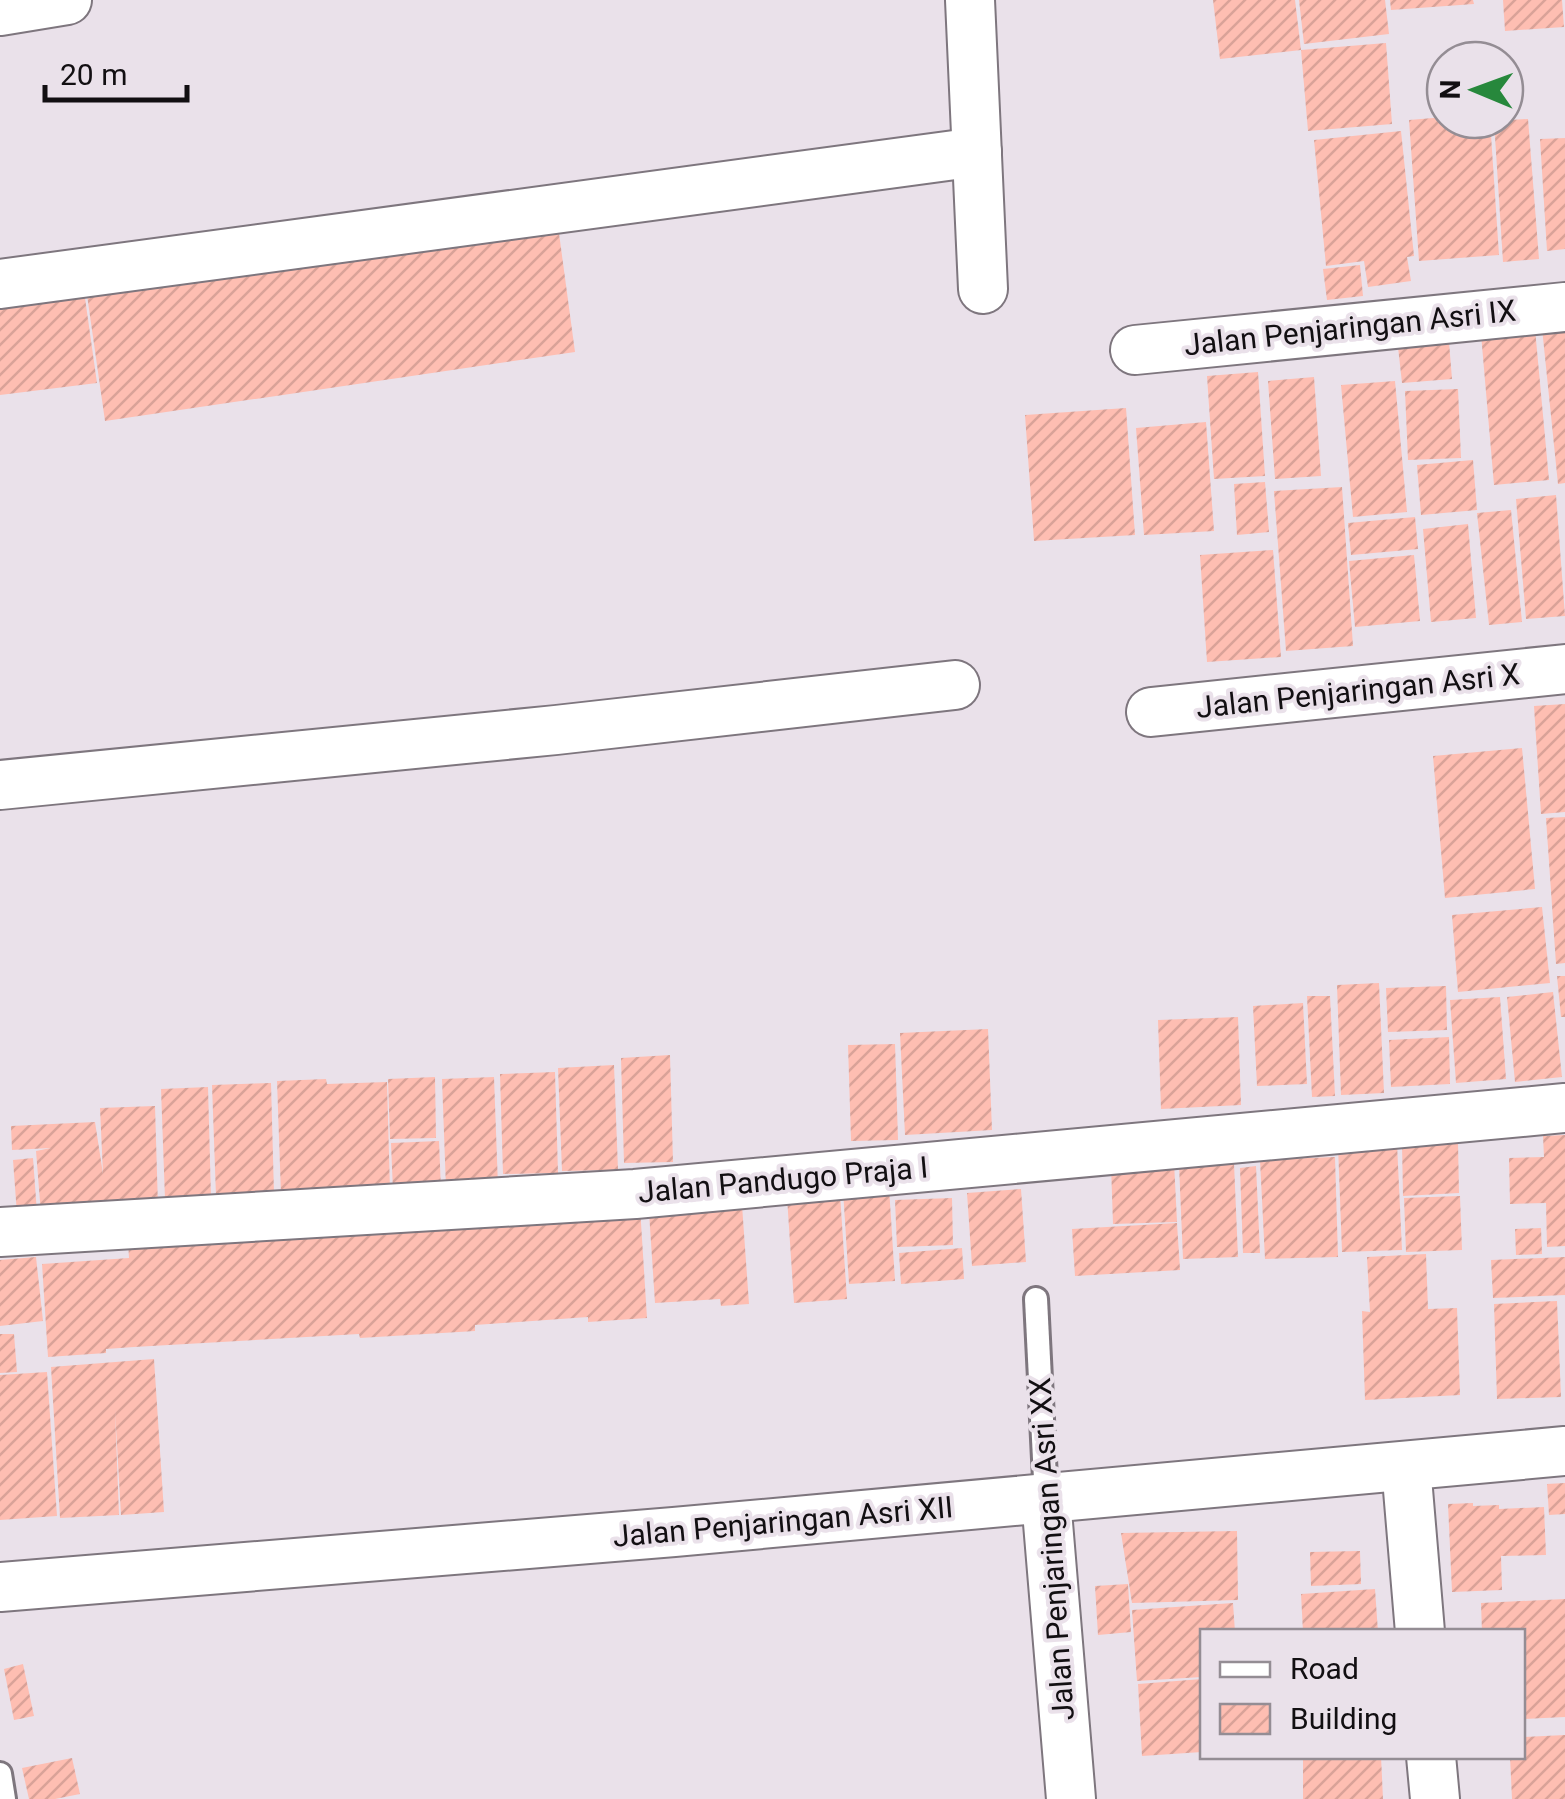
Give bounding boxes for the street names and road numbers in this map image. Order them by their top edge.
street label: Jalan Penjaringan Asri IX [1182,293,1518,362]
street label: Jalan Penjaringan Asri X [1194,656,1522,725]
street label: Jalan Pandugo Praja I [637,1149,929,1210]
street label: Jalan Penjaringan Asri XX [1022,1376,1081,1722]
street label: Jalan Penjaringan Asri XII [611,1489,955,1554]

